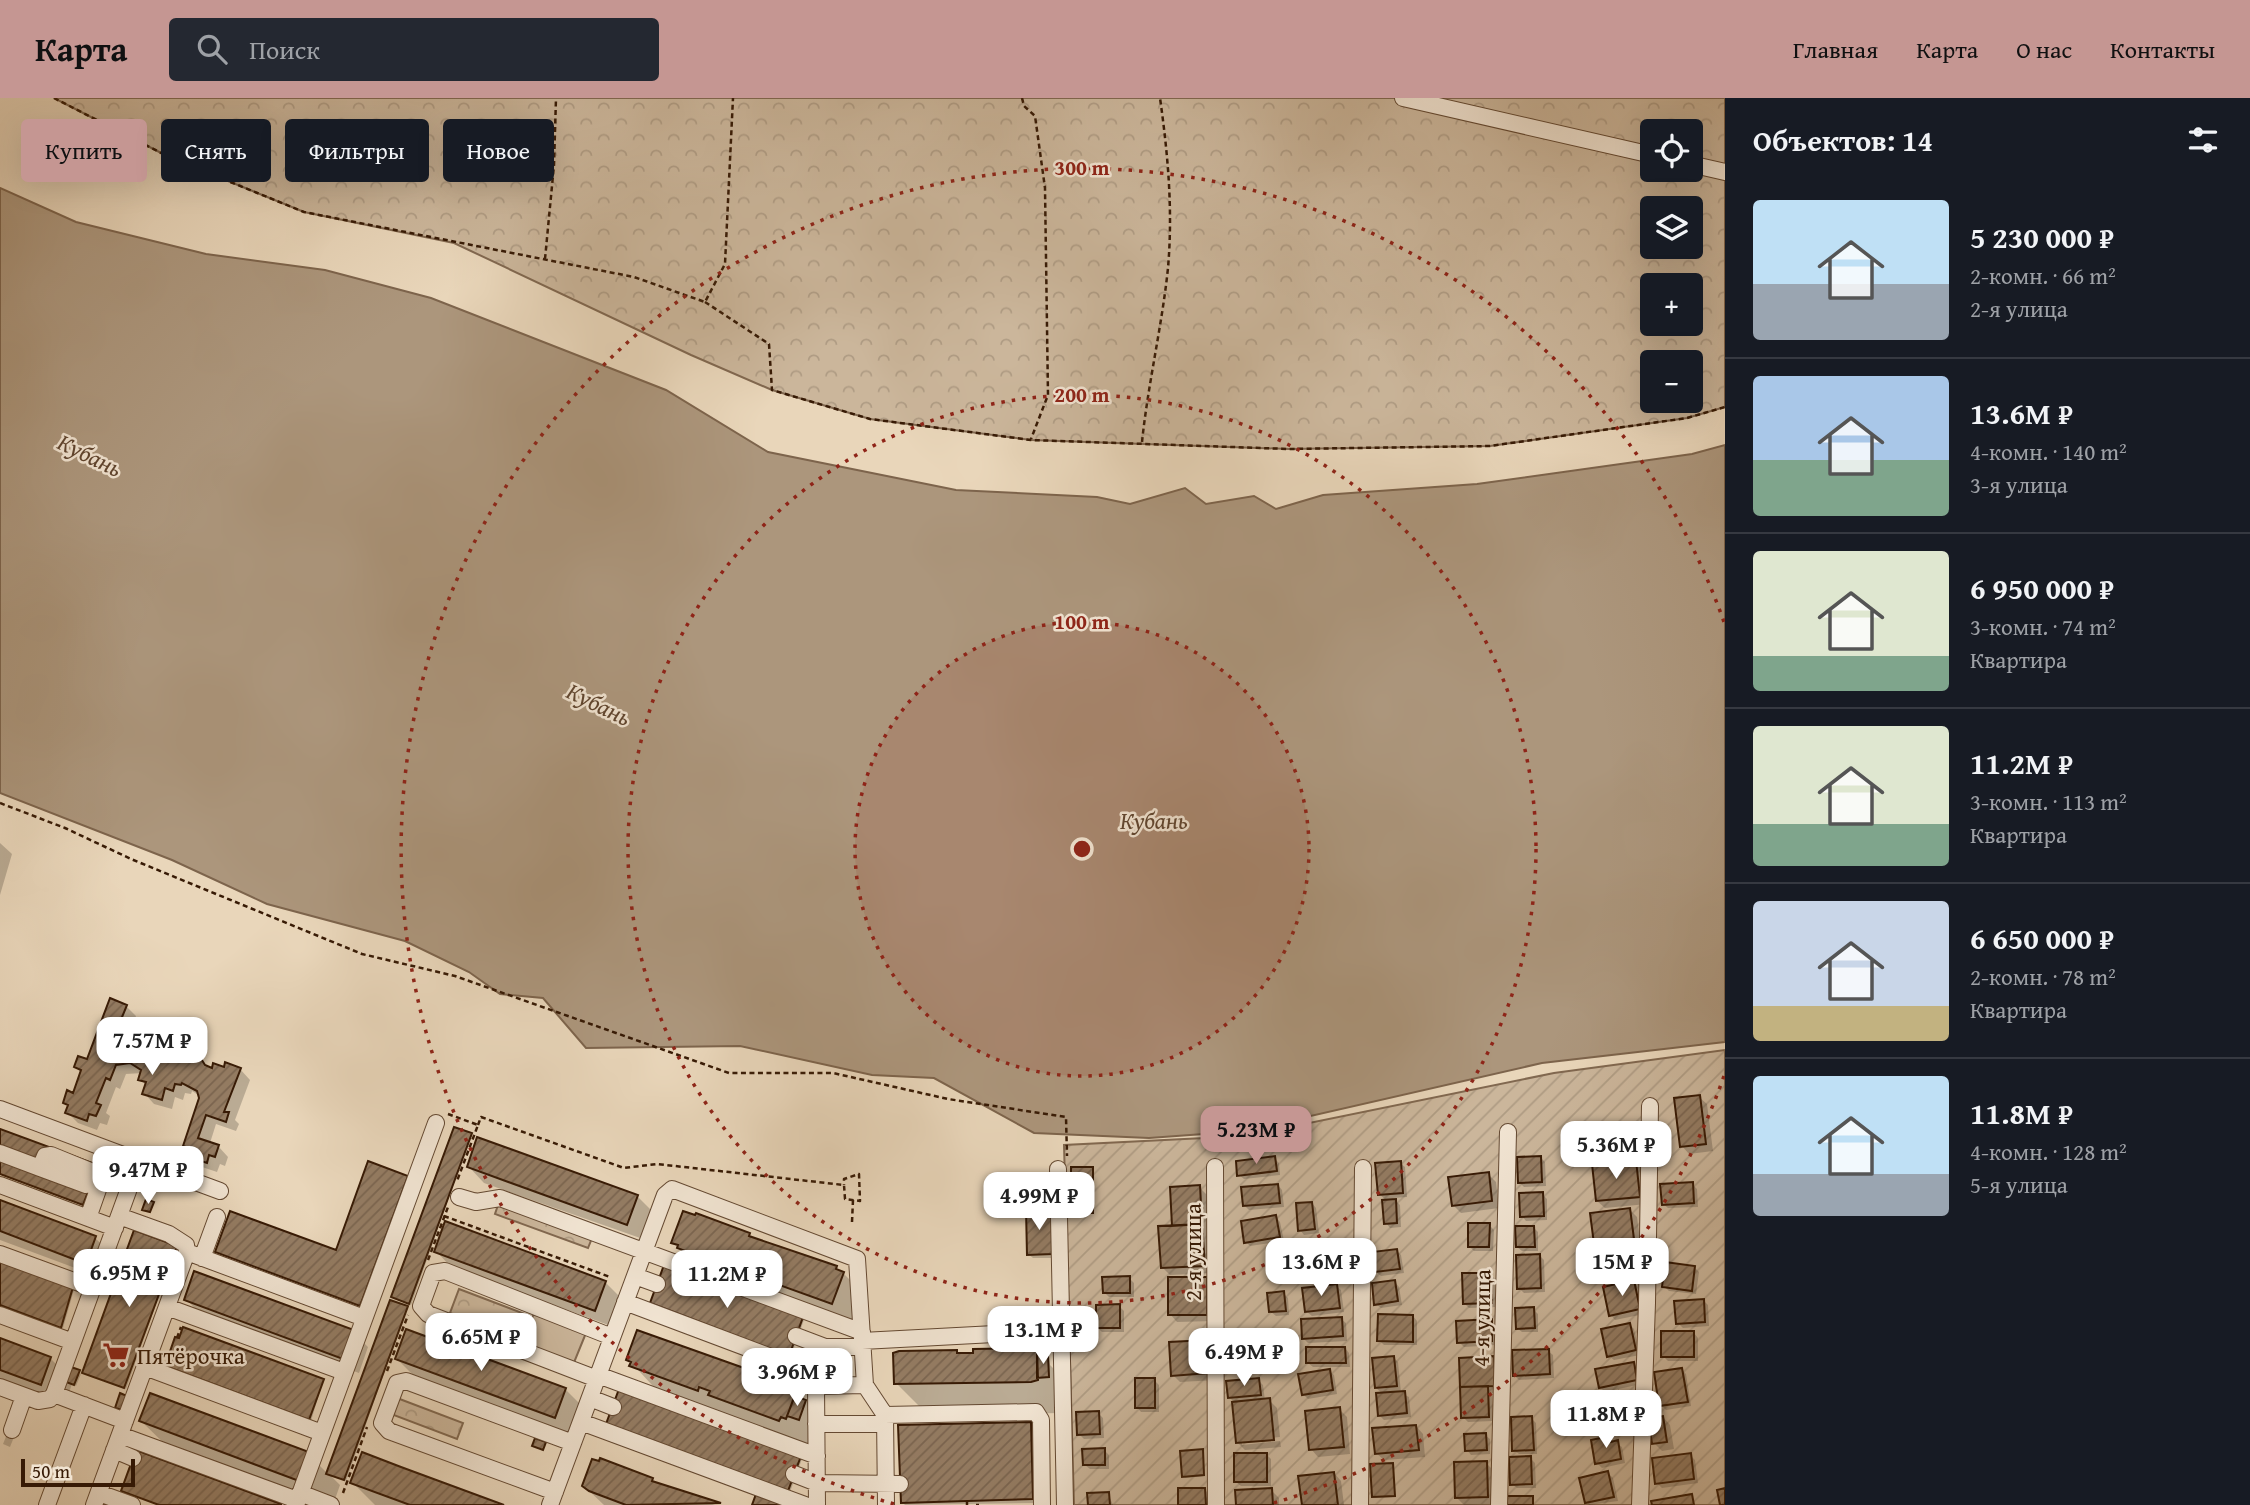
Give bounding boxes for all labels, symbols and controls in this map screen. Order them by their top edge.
search box [169,18,659,81]
text: Карта [35,25,127,73]
icon: search [193,30,231,68]
text: Поиск [249,30,320,69]
text: Главная [1793,32,1878,67]
text: Карта [1916,32,1978,67]
text: О нас [2016,32,2072,67]
text: Контакты [2110,32,2215,67]
text: Объектов: 14 [1753,118,1933,162]
chip: Купить [21,119,147,182]
chip: Снять [161,119,271,182]
chip: Фильтры [285,119,429,182]
chip: Новое [443,119,554,182]
map controls [1640,119,1703,413]
button: locate [1640,119,1703,182]
icon: filters [2184,121,2222,159]
text: 300 m [1054,152,1110,183]
button: layers [1640,196,1703,259]
text: 5 230 000 ₽ [1970,215,2114,259]
icon: home [1809,228,1893,312]
text: 2-комн. · 66 m² [1970,259,2116,292]
button: + [1640,273,1703,336]
text: 2-я улица [1970,292,2068,325]
button: − [1640,350,1703,413]
text: 200 m [1054,379,1110,410]
text: 13.6M ₽ [1970,391,2073,435]
icon: home [1809,404,1893,488]
water label: Кубань [52,424,128,486]
text: 4-комн. · 140 m² [1970,435,2127,468]
text: 3-я улица [1970,468,2068,501]
text: 6 950 000 ₽ [1970,566,2114,610]
icon: home [1809,579,1893,663]
text: 100 m [1054,606,1110,637]
text: 3-комн. · 74 m² [1970,610,2116,643]
text: Квартира [1970,643,2067,676]
water label: Кубань [561,673,637,735]
text: 11.2M ₽ [1970,741,2073,785]
icon: home [1809,754,1893,838]
text: 3-комн. · 113 m² [1970,785,2127,818]
water label: Кубань [1120,803,1188,838]
text: Квартира [1970,818,2067,851]
centre of rings [1070,837,1094,861]
text: 6 650 000 ₽ [1970,916,2114,960]
icon: home [1809,929,1893,1013]
text: 2-комн. · 78 m² [1970,960,2116,993]
text: Квартира [1970,993,2067,1026]
pin: 7.57M ₽ [87,1018,217,1077]
text: 7.57M ₽ [112,1023,192,1056]
text: 11.8M ₽ [1970,1091,2073,1135]
icon: home [1809,1104,1893,1188]
pin: 5.23M ₽ [1191,1107,1321,1166]
text: 5.23M ₽ [1216,1112,1296,1145]
pin: 5.36M ₽ [1551,1122,1681,1181]
text: 5.36M ₽ [1576,1127,1656,1160]
text: 4-комн. · 128 m² [1970,1135,2127,1168]
pin: 9.47M ₽ [83,1146,213,1206]
text: 9.47M ₽ [108,1152,188,1185]
text: 5-я улица [1970,1168,2068,1201]
pin: 4.99M ₽ [974,1172,1104,1232]
text: 4.99M ₽ [999,1178,1079,1211]
street label: 2-я улица [1176,1203,1209,1301]
pin: 13.6M ₽ [1256,1238,1386,1298]
pin: 15M ₽ [1573,1238,1671,1298]
text: 13.6M ₽ [1281,1244,1361,1277]
text: 15M ₽ [1592,1244,1652,1277]
pin: 6.95M ₽ [64,1250,194,1309]
pin: 11.2M ₽ [662,1250,792,1310]
text: 6.95M ₽ [89,1255,169,1288]
text: 11.2M ₽ [687,1256,767,1289]
street label: 4-я улица [1464,1269,1498,1367]
pin: 13.1M ₽ [978,1306,1108,1366]
text: 13.1M ₽ [1003,1312,1083,1345]
pin: 6.65M ₽ [416,1314,546,1373]
text: 6.65M ₽ [441,1319,521,1352]
pin: 6.49M ₽ [1179,1328,1309,1388]
text: 6.49M ₽ [1204,1334,1284,1367]
place label: Пятёрочка [137,1339,245,1372]
supermarket icon: Пятёрочка [101,1340,131,1370]
pin: 3.96M ₽ [732,1348,862,1408]
text: 3.96M ₽ [757,1354,837,1387]
pin: 11.8M ₽ [1541,1390,1671,1450]
text: 11.8M ₽ [1566,1396,1646,1429]
scale bar [21,1456,135,1488]
text: 50 m [32,1457,70,1485]

